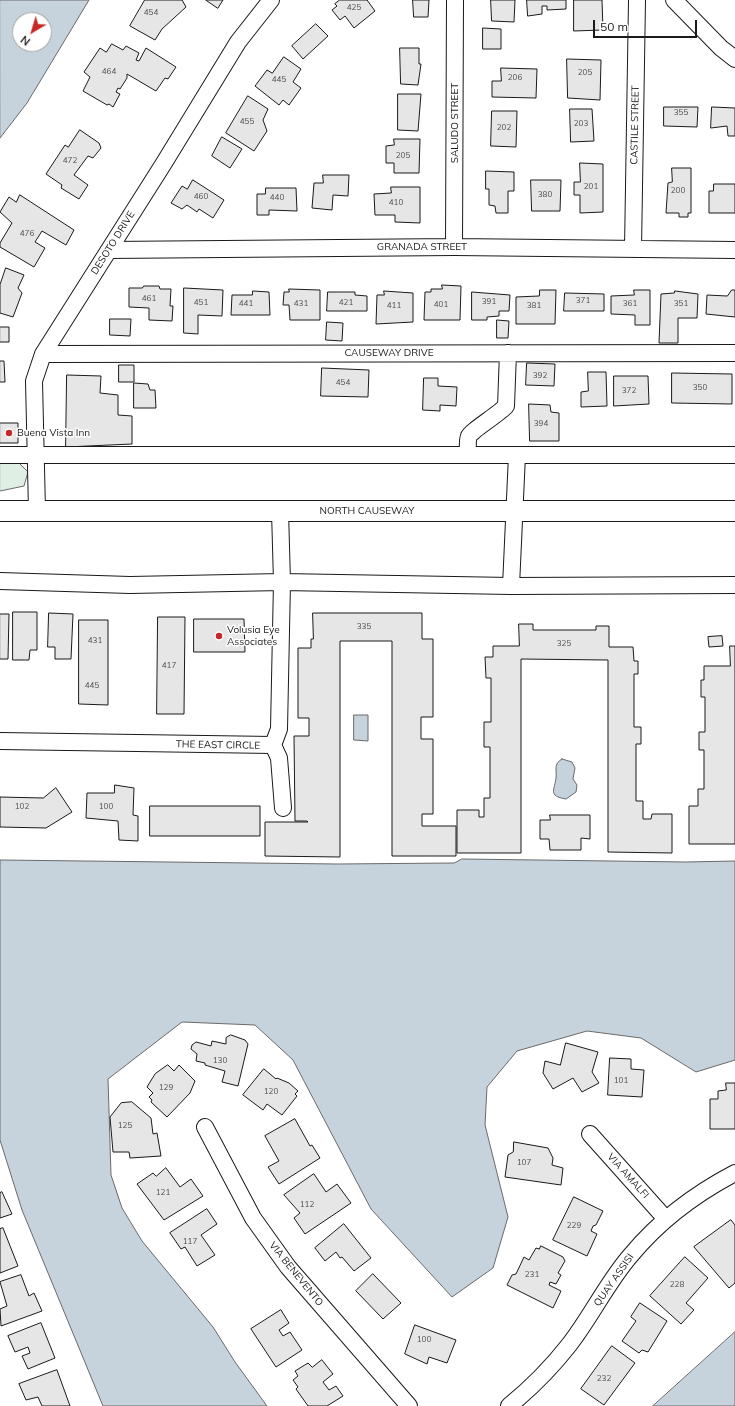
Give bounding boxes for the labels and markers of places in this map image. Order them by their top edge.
place label: Buena Vista Inn [17,427,90,439]
marker: Buena Vista Inn [4,428,14,438]
place label: Volusia Eye Associates [227,624,280,648]
marker: Volusia Eye Associates [214,631,224,641]

